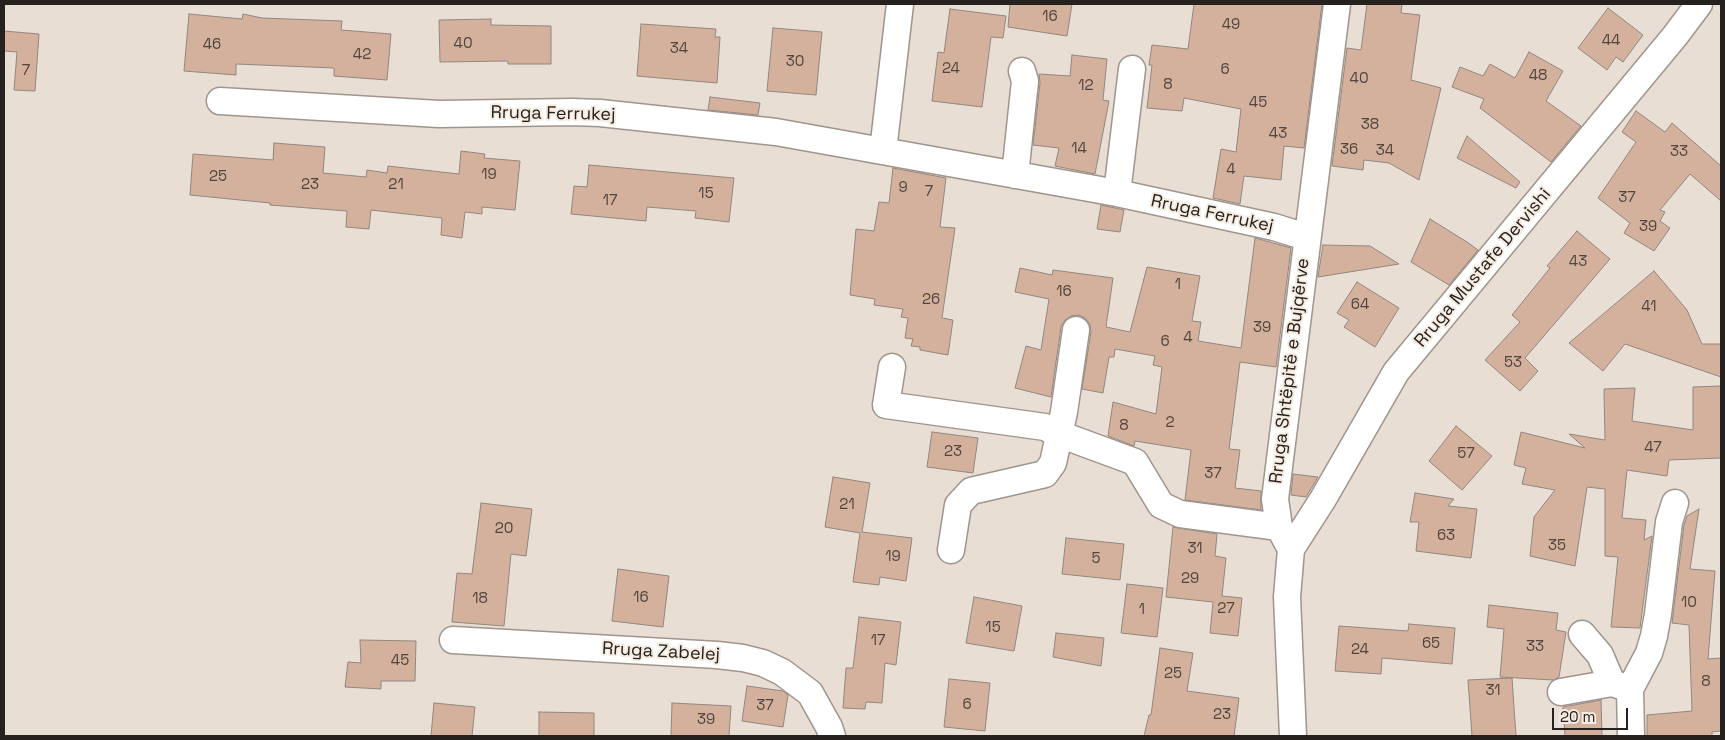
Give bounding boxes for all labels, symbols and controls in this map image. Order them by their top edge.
house number: 16 [1042,8,1058,26]
house number: 49 [1222,16,1240,34]
house number: 44 [1602,32,1620,50]
house number: 40 [454,35,472,53]
house number: 46 [203,36,221,54]
house number: 34 [670,40,688,58]
house number: 42 [353,46,371,64]
house number: 30 [786,53,804,71]
house number: 24 [942,60,960,78]
house number: 6 [1220,61,1230,79]
house number: 7 [22,62,30,80]
house number: 48 [1529,67,1547,85]
house number: 40 [1350,70,1368,88]
house number: 8 [1163,76,1173,94]
house number: 12 [1078,77,1094,95]
house number: 45 [1249,94,1267,112]
street label: Rruga Ferrukej [490,102,616,126]
house number: 38 [1361,116,1379,134]
house number: 43 [1269,125,1287,143]
house number: 14 [1071,140,1087,158]
house number: 36 [1340,141,1358,159]
house number: 34 [1376,142,1394,160]
house number: 33 [1670,143,1688,161]
house number: 4 [1226,161,1236,179]
house number: 19 [481,166,497,184]
house number: 25 [209,168,227,186]
house number: 23 [301,176,319,194]
house number: 21 [388,176,404,194]
house number: 9 [898,179,908,197]
house number: 7 [925,183,933,201]
street label: Rruga Mustafe Dervishi [1410,184,1556,352]
house number: 15 [698,185,714,203]
house number: 37 [1618,189,1636,207]
street label: Rruga Ferrukej [1149,190,1275,238]
house number: 17 [603,192,617,210]
house number: 39 [1639,218,1657,236]
house number: 43 [1569,253,1587,271]
street label: Rruga Shtëpitë e Bujqërve [1265,257,1315,485]
house number: 1 [1175,276,1181,294]
house number: 16 [1056,283,1072,301]
house number: 26 [922,291,940,309]
house number: 64 [1351,296,1369,314]
house number: 41 [1641,298,1657,316]
house number: 39 [1253,319,1271,337]
house number: 4 [1183,329,1193,347]
house number: 6 [1160,333,1170,351]
house number: 53 [1504,354,1522,372]
house number: 2 [1165,414,1175,432]
house number: 8 [1119,417,1129,435]
house number: 47 [1644,439,1662,457]
house number: 23 [944,443,962,461]
house number: 57 [1457,445,1475,463]
house number: 37 [1204,465,1222,483]
house number: 21 [839,496,855,514]
house number: 20 [495,520,513,538]
house number: 63 [1437,527,1455,545]
house number: 35 [1548,537,1566,555]
house number: 31 [1187,540,1203,558]
house number: 19 [885,548,901,566]
house number: 5 [1092,550,1100,568]
house number: 29 [1181,570,1199,588]
house number: 16 [633,589,649,607]
house number: 18 [472,590,488,608]
house number: 10 [1681,594,1697,612]
house number: 27 [1217,600,1235,618]
house number: 1 [1139,601,1145,619]
house number: 15 [985,619,1001,637]
house number: 17 [871,632,885,650]
house number: 65 [1422,635,1440,653]
street label: Rruga Zabelej [601,638,721,666]
house number: 33 [1526,638,1544,656]
house number: 24 [1351,641,1369,659]
house number: 45 [391,652,409,670]
house number: 25 [1164,665,1182,683]
house number: 8 [1701,673,1711,691]
house number: 31 [1485,682,1501,700]
house number: 6 [962,696,972,714]
house number: 37 [756,697,774,715]
scale bar [1555,698,1631,730]
house number: 23 [1213,706,1231,724]
text: 20 m [1560,707,1595,726]
house number: 39 [697,711,715,729]

